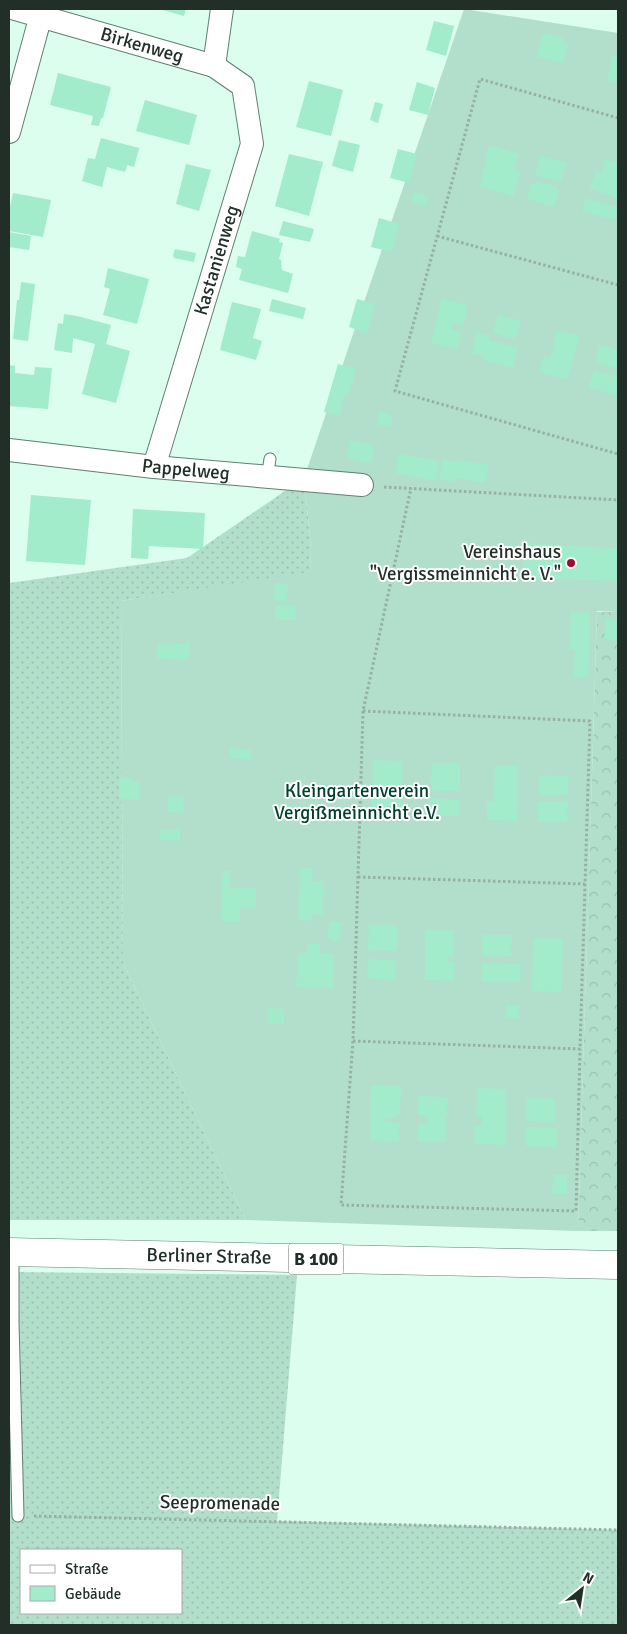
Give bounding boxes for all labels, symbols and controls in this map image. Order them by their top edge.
street label: Birkenweg [98,22,186,69]
street label: Kastanienweg [189,202,245,318]
street label: Pappelweg [141,454,231,486]
place label: Vereinshaus "Vergissmeinnicht e. V." [370,540,561,586]
marker: Vereinshaus "Vergissmeinnicht e. V." [565,557,577,569]
park label: Kleingartenverein Vergißmeinnicht e.V. [274,779,440,825]
street label: Berliner Straße [146,1243,272,1270]
road number: B 100 [288,1244,344,1274]
street label: Seepromenade [160,1490,280,1516]
legend [20,1549,182,1614]
text: Straße [65,1560,109,1578]
north arrow [557,1564,607,1614]
text: N [580,1568,597,1588]
text: Gebäude [65,1585,121,1603]

